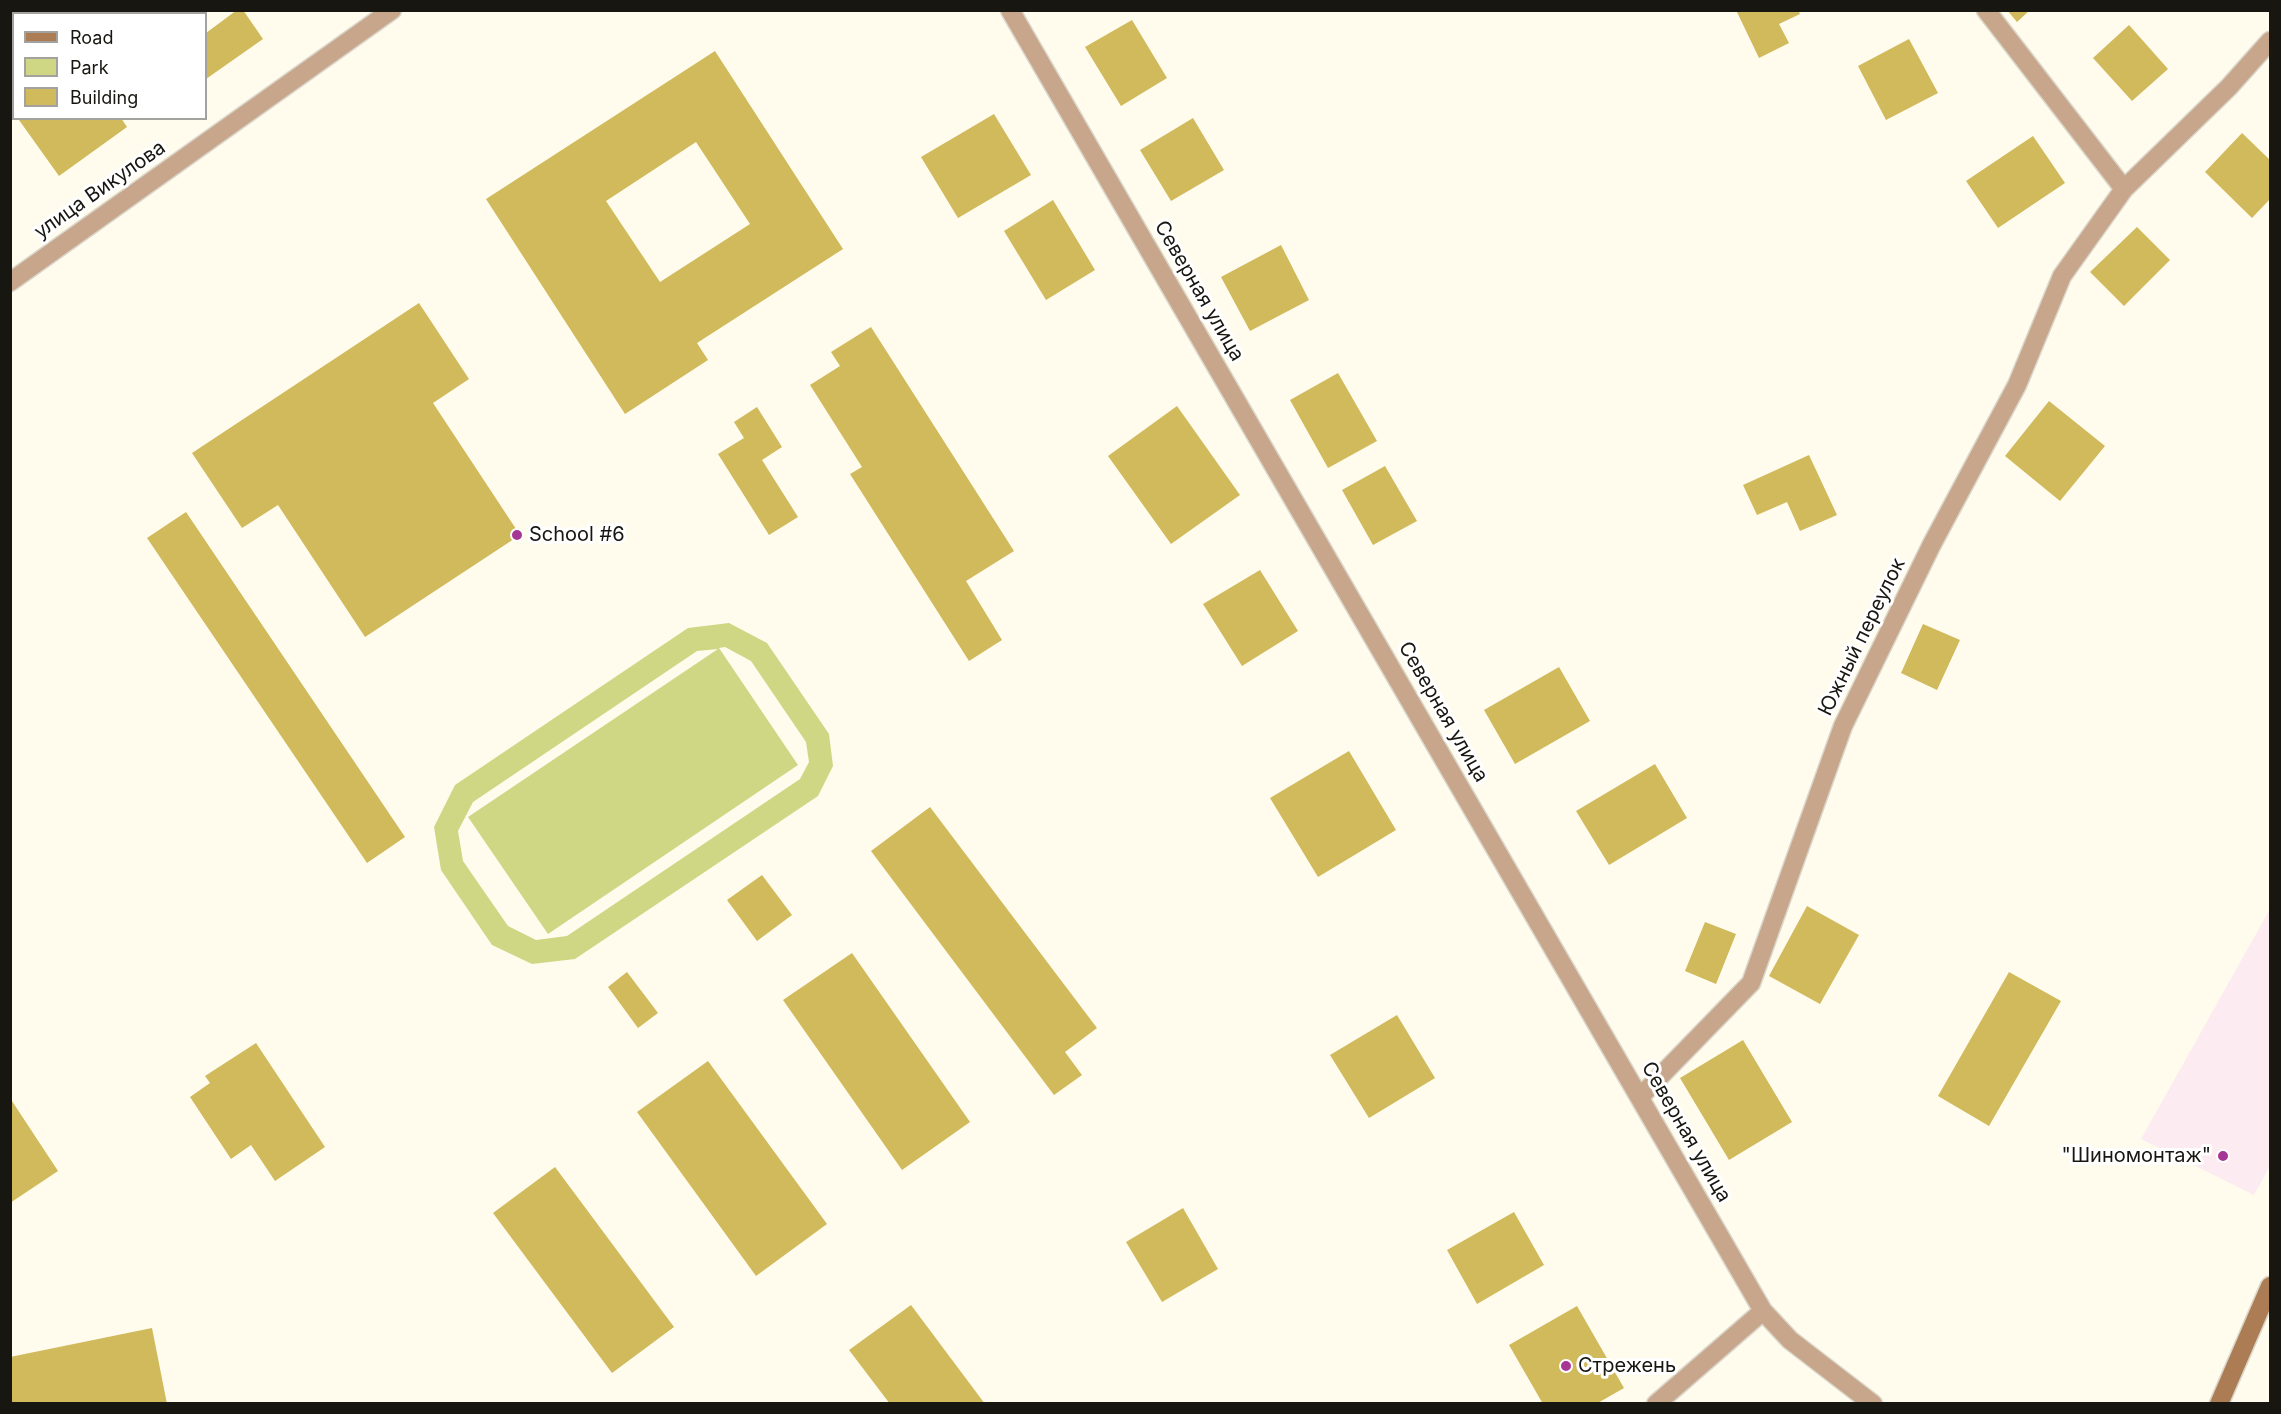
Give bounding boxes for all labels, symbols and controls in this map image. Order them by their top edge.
legend [12,12,207,120]
text: Road [70,27,113,48]
text: Park [70,57,109,78]
text: Building [70,87,138,108]
street label: улица Викулова [30,136,170,244]
street label: Северная улица [1149,217,1249,365]
place label: School #6 [529,523,625,547]
marker: School #6 [510,528,524,542]
street label: Южный переулок [1813,554,1911,720]
street label: Северная улица [1393,638,1493,786]
street label: Северная улица [1636,1058,1736,1206]
place label: "Шиномонтаж" [2062,1144,2211,1168]
marker: "Шиномонтаж" [2216,1149,2230,1163]
place label: Стрежень [1578,1354,1676,1378]
marker: Стрежень [1559,1359,1573,1373]

